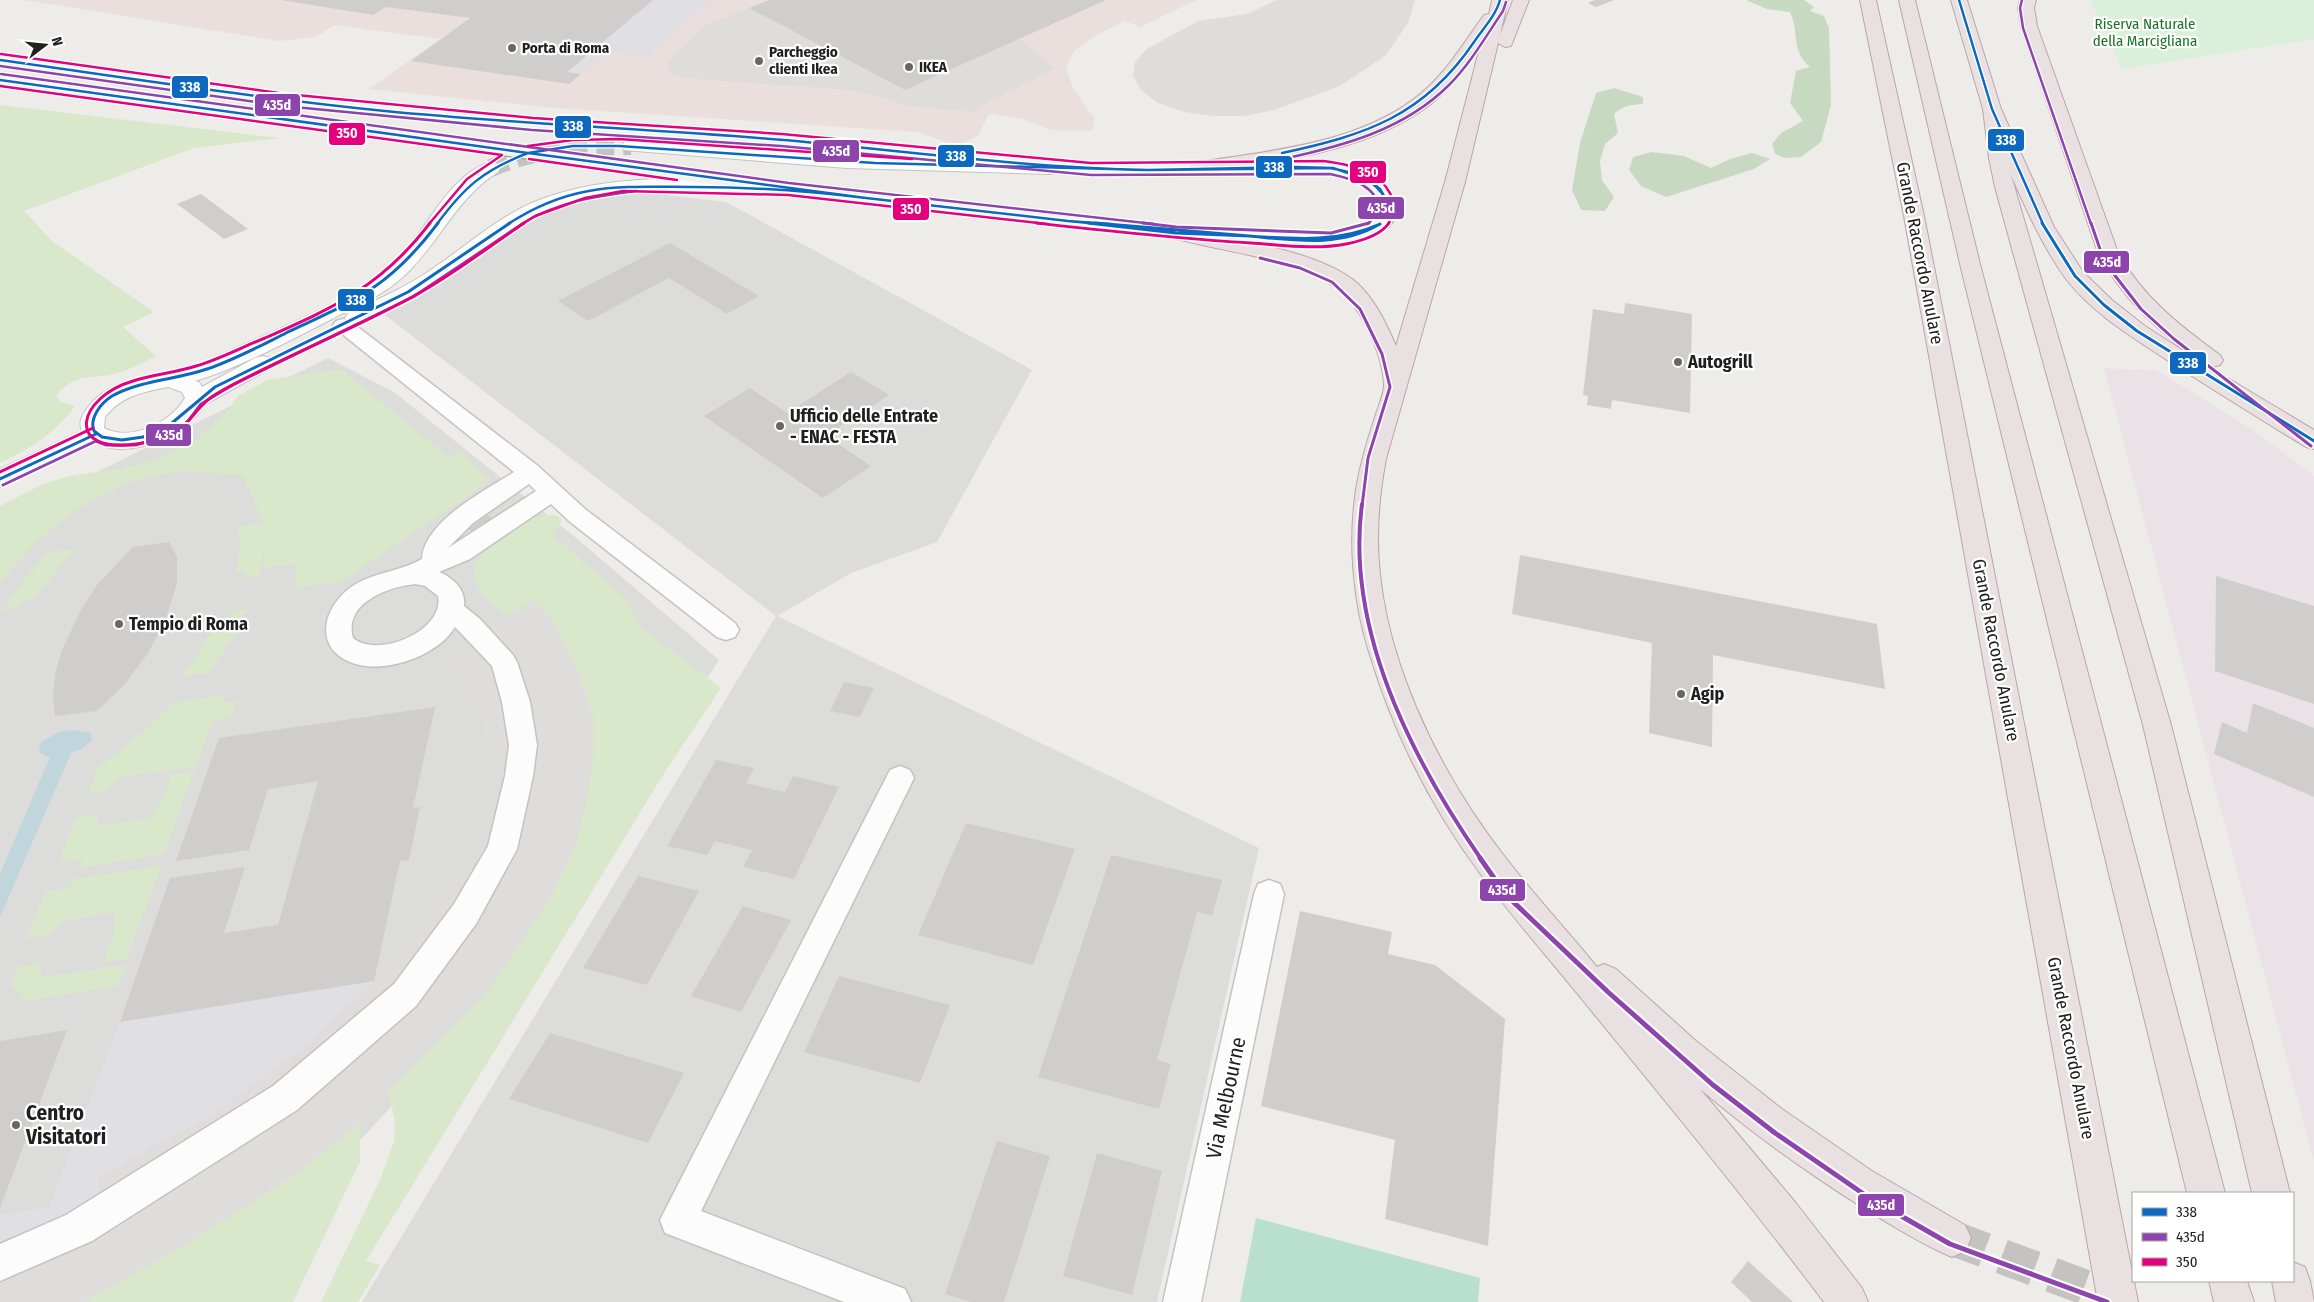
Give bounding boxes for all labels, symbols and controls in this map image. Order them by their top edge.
park label: Riserva Naturale della Marcigliana [2093,15,2197,50]
north arrow [20,20,70,70]
text: N [48,35,66,48]
place label: Porta di Roma [522,39,610,57]
marker: Porta di Roma [506,42,518,54]
place label: Parcheggio clienti Ikea [769,43,838,78]
marker: Parcheggio clienti Ikea [753,55,765,67]
place label: IKEA [919,58,948,76]
marker: IKEA [903,61,915,73]
line badge: 338 [171,75,209,99]
text: 338 [179,79,201,96]
line badge: 435d [254,93,301,117]
text: 435d [263,97,291,114]
line badge: 338 [554,115,592,139]
text: 338 [562,118,584,135]
line badge: 350 [328,122,366,146]
text: 350 [335,125,358,142]
line badge: 338 [1987,128,2025,152]
text: 338 [1995,132,2017,149]
line badge: 435d [812,139,860,163]
text: 435d [822,143,850,160]
line badge: 338 [937,144,975,168]
text: 338 [945,148,967,165]
line badge: 338 [1255,155,1293,179]
text: 338 [1263,159,1285,176]
line badge: 350 [1349,160,1387,184]
street label: Grande Raccordo Anulare [1892,160,1949,346]
text: 350 [1356,164,1379,181]
line badge: 435d [1357,196,1405,220]
line badge: 350 [892,197,930,221]
text: 435d [1367,200,1395,217]
text: 350 [899,201,922,218]
line badge: 435d [2083,250,2130,274]
text: 435d [2093,254,2121,271]
line badge: 338 [337,288,375,312]
text: 338 [345,292,367,309]
place label: Autogrill [1687,351,1753,373]
line badge: 338 [2169,351,2207,375]
text: 338 [2177,355,2199,372]
marker: Autogrill [1672,356,1684,368]
place label: Ufficio delle Entrate - ENAC - FESTA [790,405,938,448]
marker: Ufficio delle Entrate - ENAC - FESTA [774,420,786,432]
line badge: 435d [145,423,192,447]
text: 435d [155,427,183,444]
street label: Grande Raccordo Anulare [1968,557,2025,743]
place label: Tempio di Roma [129,613,248,635]
marker: Tempio di Roma [113,618,125,630]
place label: Agip [1690,683,1724,705]
marker: Agip [1675,688,1687,700]
line badge: 435d [1479,878,1526,902]
text: 435d [1488,882,1516,899]
street label: Grande Raccordo Anulare [2043,955,2100,1141]
street label: Via Melbourne [1200,1035,1252,1161]
place label: Centro Visitatori [25,1100,106,1150]
marker: Centro Visitatori [10,1119,22,1131]
legend [2132,1192,2294,1282]
line badge: 435d [1857,1193,1905,1217]
text: 435d [1867,1197,1895,1214]
text: 338 [2176,1203,2197,1221]
text: 435d [2176,1228,2205,1246]
text: 350 [2176,1253,2197,1271]

